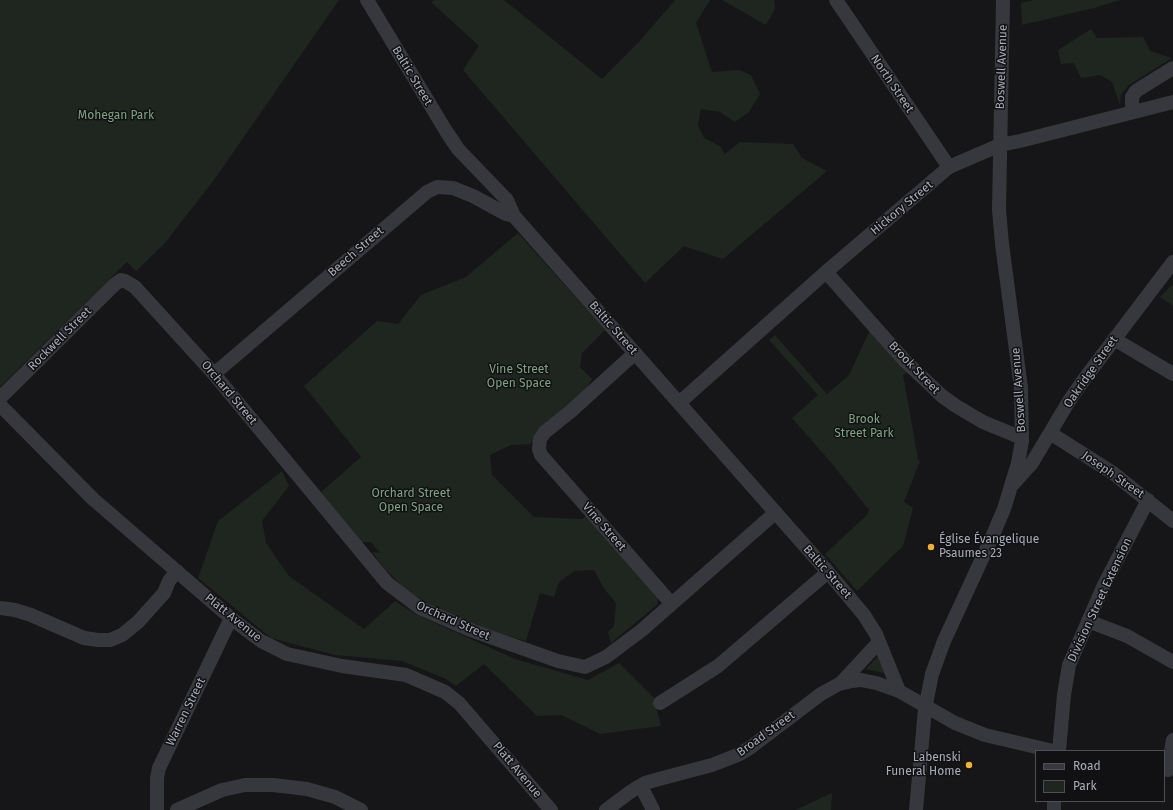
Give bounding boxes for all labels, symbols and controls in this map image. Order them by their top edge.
street label: Boswell Avenue [993,24,1011,110]
street label: Baltic Street [389,44,435,108]
street label: North Street [867,52,917,116]
park label: Mohegan Park [78,109,154,123]
street label: Hickory Street [868,178,936,238]
street label: Beech Street [325,224,387,280]
street label: Baltic Street [586,298,640,358]
street label: Rockwell Street [25,304,95,374]
street label: Oakridge Street [1061,333,1121,411]
street label: Brook Street [885,339,943,397]
street label: Boswell Avenue [1009,347,1029,433]
street label: Orchard Street [198,358,260,428]
park label: Vine Street Open Space [487,363,551,391]
park label: Brook Street Park [834,413,894,441]
street label: Joseph Street [1079,448,1147,502]
park label: Orchard Street Open Space [371,487,451,515]
street label: Vine Street [579,500,629,554]
place label: Église Évangelique Psaumes 23 [939,533,1039,561]
street label: Division Street Extension [1065,536,1135,664]
street label: Baltic Street [800,542,854,602]
marker: Église Évangelique Psaumes 23 [926,542,936,552]
street label: Platt Avenue [202,591,264,645]
street label: Orchard Street [414,598,492,644]
street label: Warren Street [163,675,209,749]
street label: Broad Street [734,708,798,760]
street label: Platt Avenue [489,739,545,801]
legend [1035,750,1165,802]
place label: Labenski Funeral Home [886,751,961,779]
text: Road [1073,759,1101,773]
marker: Labenski Funeral Home [964,760,974,770]
text: Park [1073,779,1097,793]

